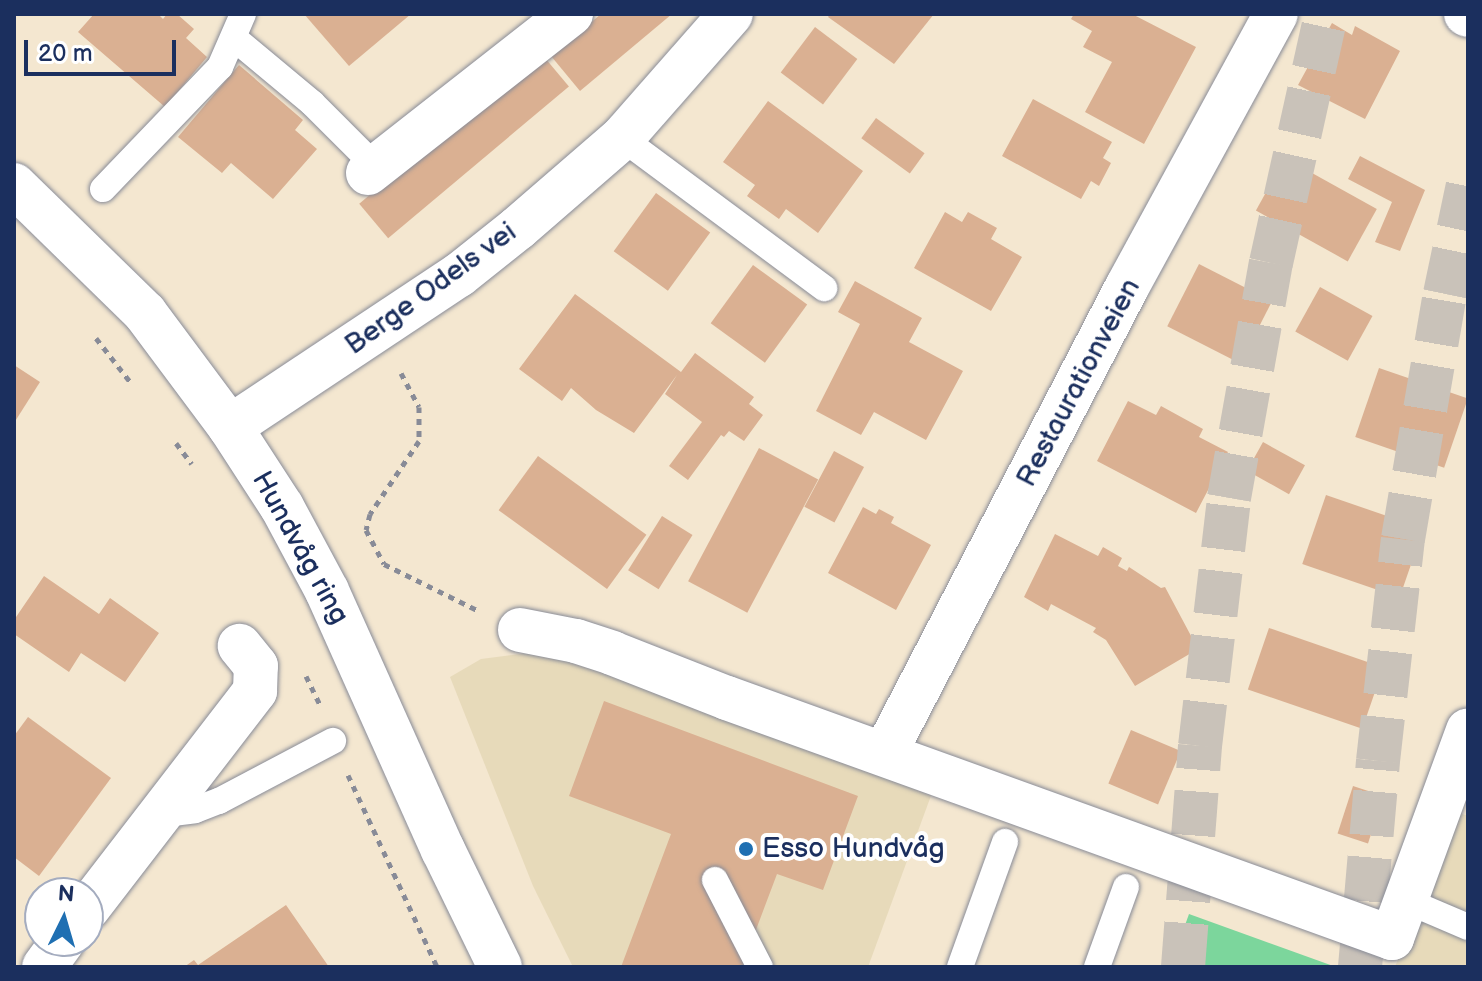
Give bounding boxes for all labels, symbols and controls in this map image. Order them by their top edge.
scale bar [28,24,180,74]
text: 20 m [38,39,93,68]
street label: Berge Odels vei [339,216,523,362]
street label: Restaurationveien [1010,273,1148,493]
street label: Hundvåg ring [244,466,356,630]
place label: Esso Hundvåg [762,832,945,866]
marker: Esso Hundvåg [737,840,755,858]
north arrow [24,877,104,957]
text: N [57,880,75,909]

